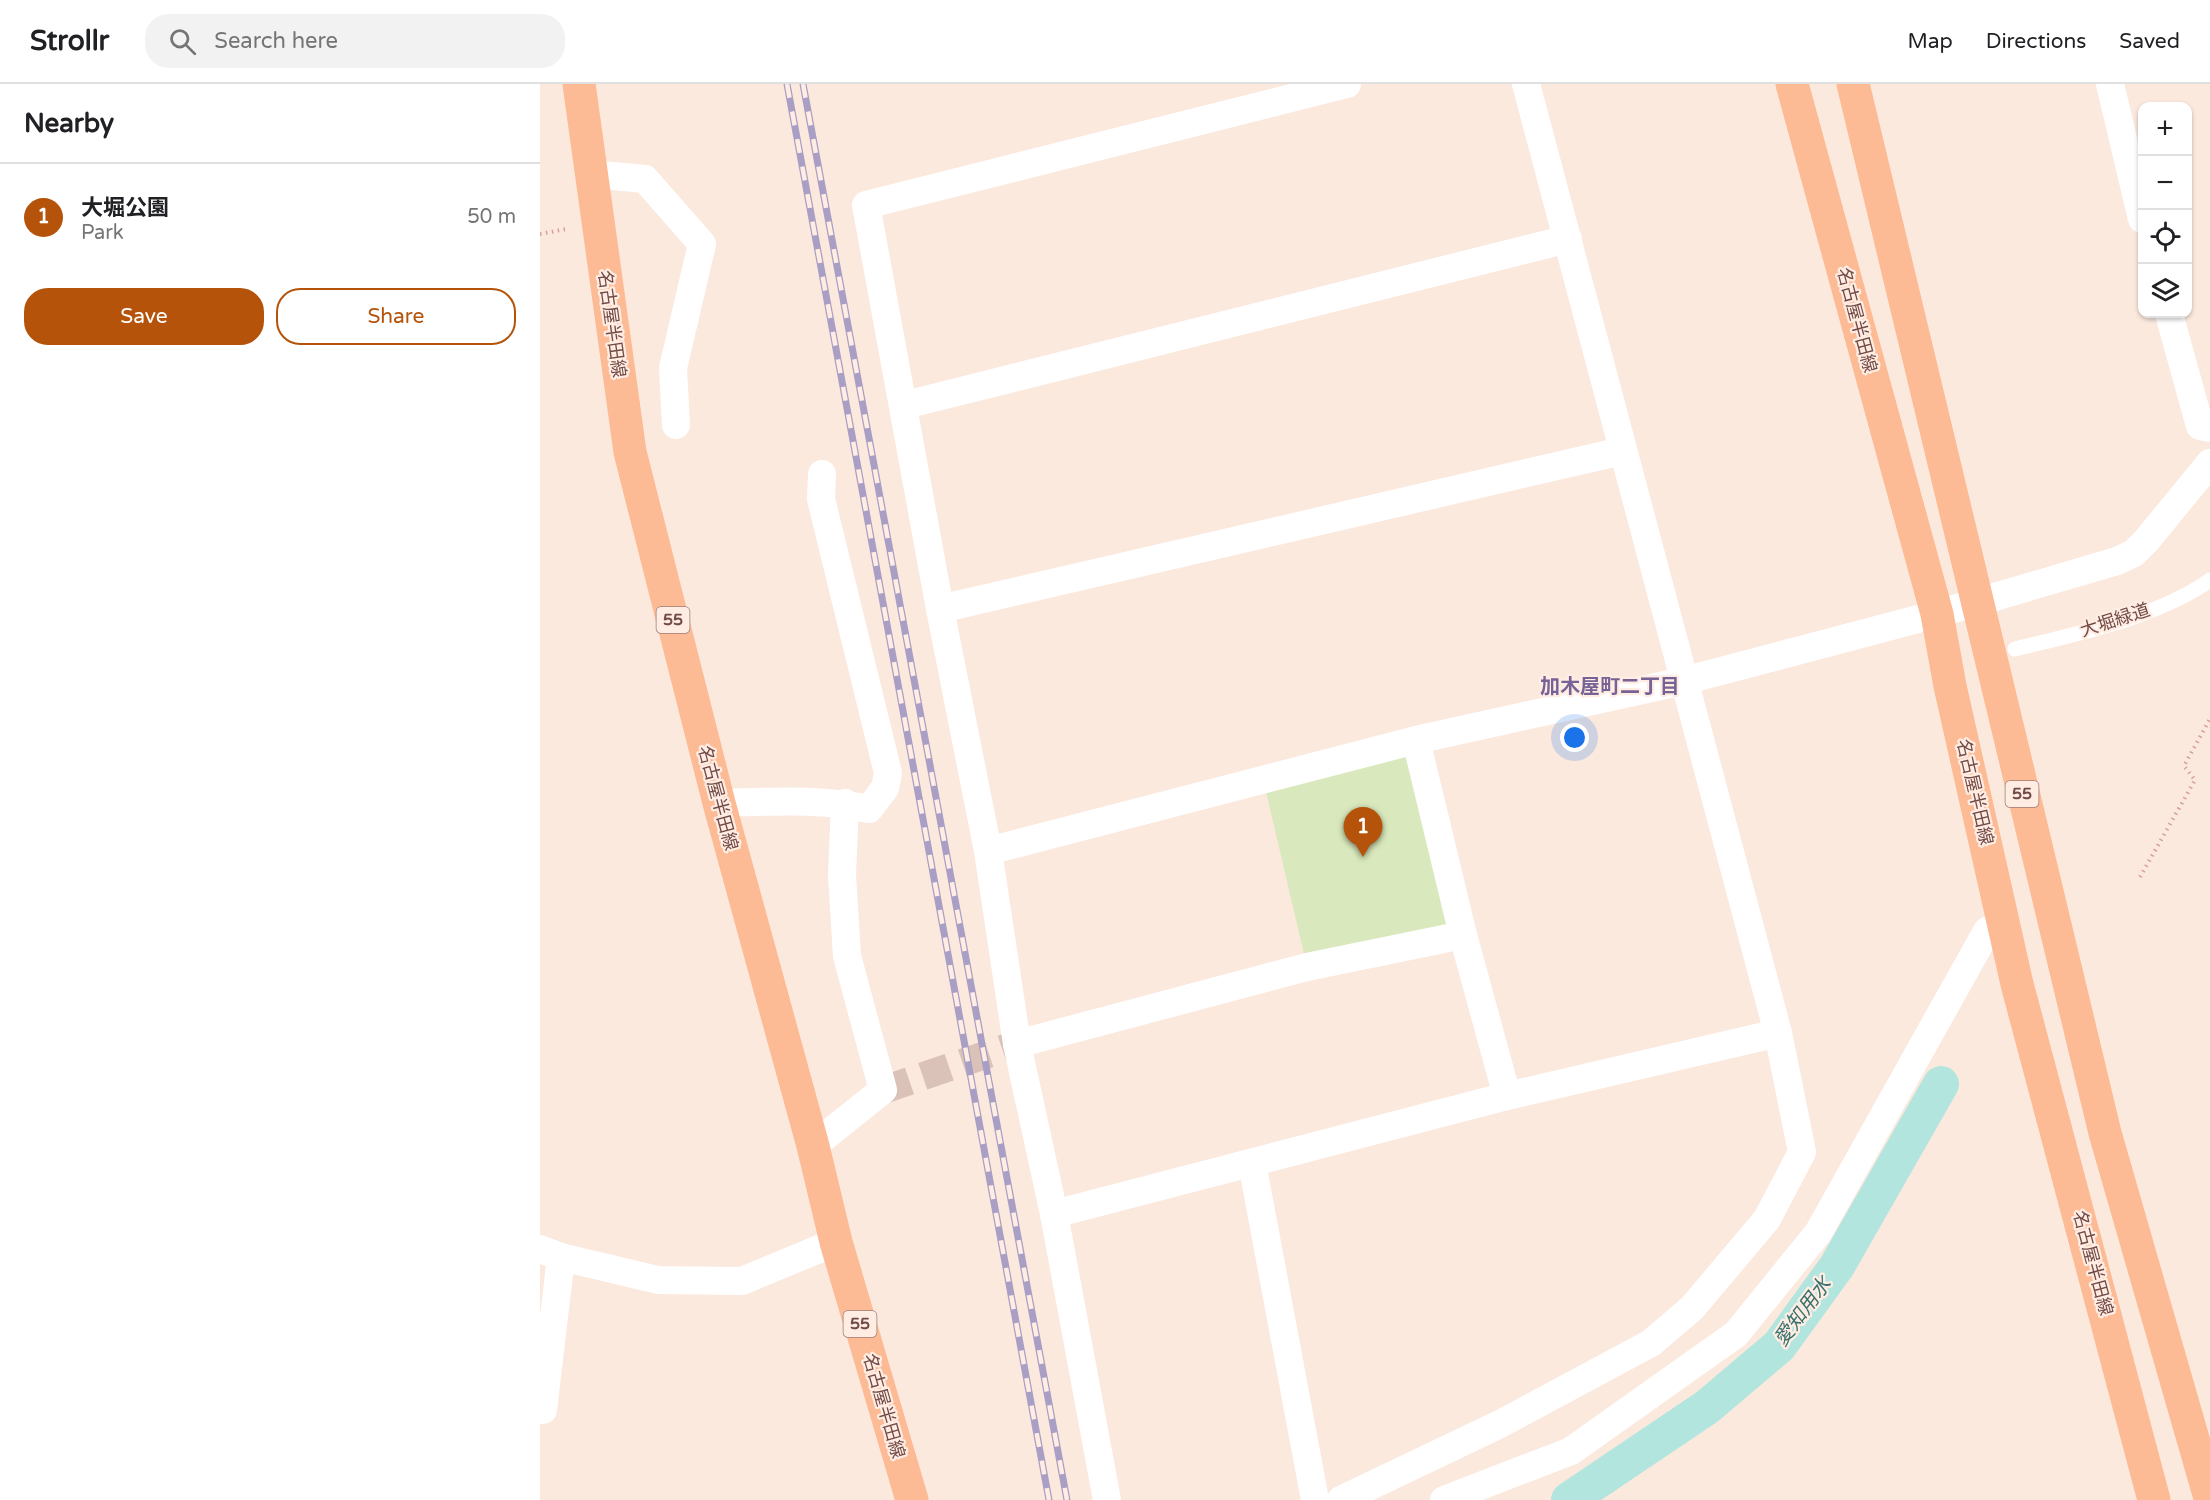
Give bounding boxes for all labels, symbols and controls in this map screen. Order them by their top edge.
search box [145,14,565,68]
text: Strollr [30,24,109,58]
icon: search [166,25,199,58]
text: Search here [214,28,338,54]
text: Map [1907,29,1953,54]
text: Directions [1986,29,2086,54]
text: Saved [2119,29,2180,54]
map controls [2138,102,2192,318]
button: + [2138,102,2192,156]
text: Nearby [24,108,114,139]
button: − [2138,156,2192,210]
text: 大堀公園 [81,195,169,221]
text: 1 [37,205,50,229]
text: 50 m [467,205,516,229]
button: locate [2138,210,2192,264]
text: Park [81,221,124,245]
button: layers [2138,264,2192,318]
street label: 名古屋半田線 [1832,265,1882,375]
street label: 名古屋半田線 [594,269,630,379]
button: Save [24,288,264,345]
button: Share [276,288,516,345]
street label: 大堀緑道 [2077,598,2153,642]
road number: 55 [656,607,690,633]
district label: 加木屋町二丁目 [1540,675,1680,699]
your location [1560,723,1589,752]
street label: 名古屋半田線 [1952,737,1998,847]
street label: 名古屋半田線 [693,743,743,853]
road number: 55 [2006,781,2038,807]
pin: 1 [1344,808,1382,857]
street label: 名古屋半田線 [2068,1208,2118,1318]
water label: 愛知用水 [1769,1271,1838,1351]
road number: 55 [844,1311,876,1337]
street label: 名古屋半田線 [859,1351,909,1461]

